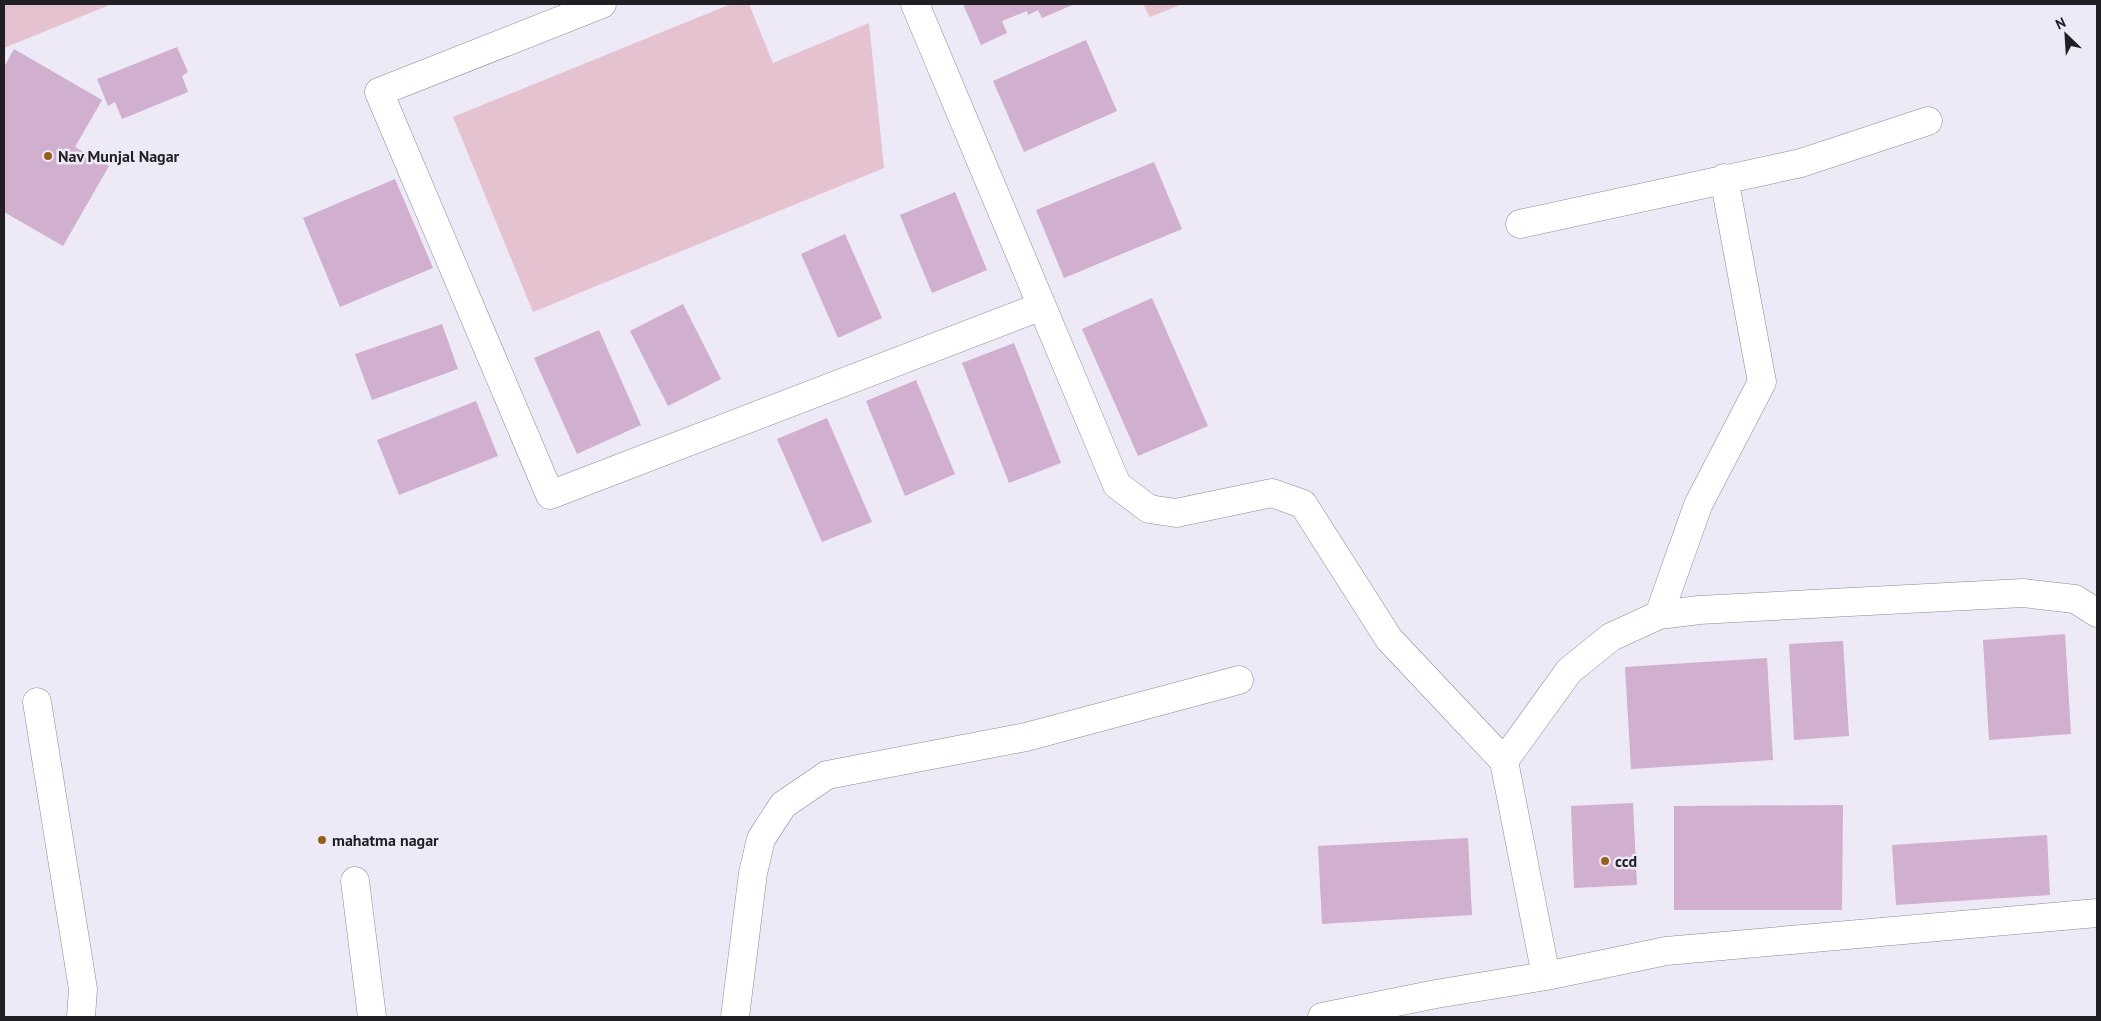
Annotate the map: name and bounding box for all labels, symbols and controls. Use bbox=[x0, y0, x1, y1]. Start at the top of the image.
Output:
north arrow bbox=[2041, 10, 2091, 60]
text: N bbox=[2053, 13, 2068, 33]
place label: Nav Munjal Nagar bbox=[58, 146, 180, 166]
marker: Nav Munjal Nagar bbox=[42, 150, 54, 162]
place label: mahatma nagar bbox=[332, 830, 439, 850]
marker: mahatma nagar bbox=[316, 834, 328, 846]
place label: ccd bbox=[1615, 851, 1637, 871]
marker: ccd bbox=[1599, 855, 1611, 867]

